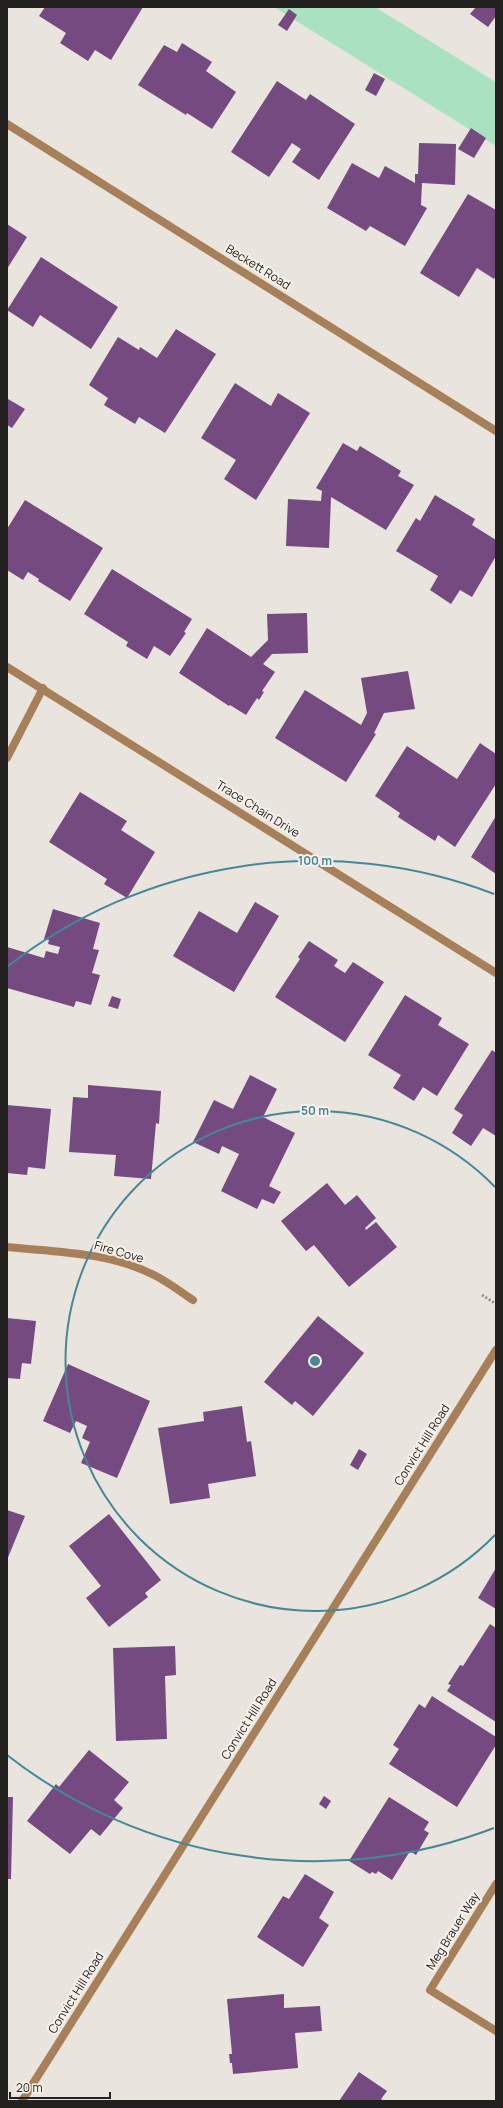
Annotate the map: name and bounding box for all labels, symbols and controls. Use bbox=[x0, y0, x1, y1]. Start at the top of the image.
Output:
street label: Beckett Road bbox=[223, 240, 294, 293]
street label: Trace Chain Drive bbox=[213, 776, 303, 841]
text: 100 m bbox=[298, 852, 332, 869]
text: 50 m bbox=[301, 1102, 329, 1119]
street label: Fire Cove bbox=[92, 1236, 146, 1267]
centre of rings bbox=[308, 1354, 322, 1368]
street label: Convict Hill Road bbox=[390, 1401, 453, 1489]
street label: Convict Hill Road bbox=[217, 1675, 280, 1763]
street label: Meg Brauer Way bbox=[422, 1888, 484, 1973]
street label: Convict Hill Road bbox=[44, 1949, 107, 2037]
scale bar bbox=[10, 2074, 110, 2100]
text: 20 m bbox=[16, 2079, 43, 2096]

